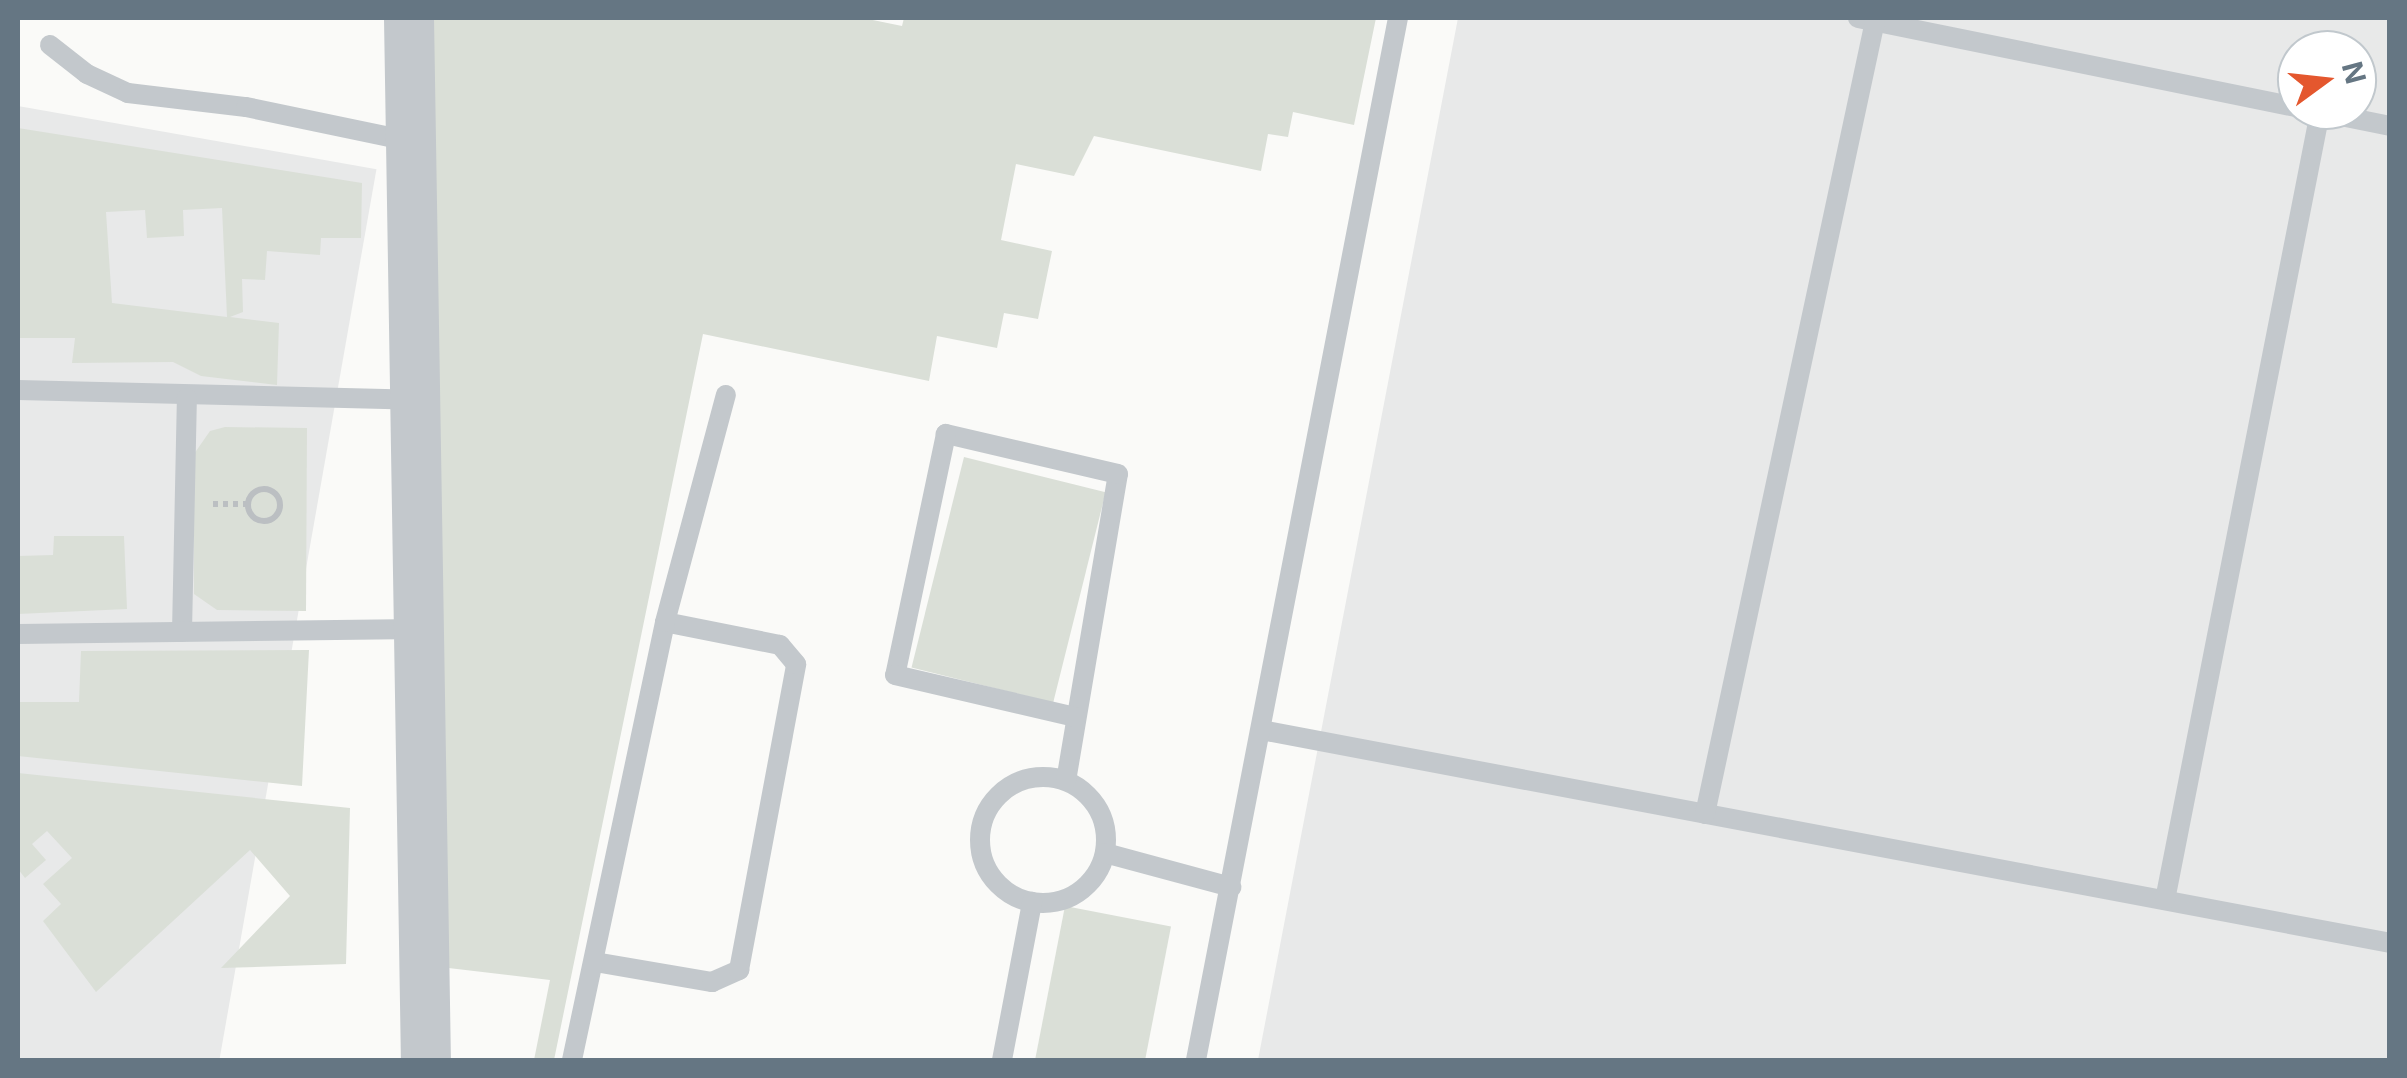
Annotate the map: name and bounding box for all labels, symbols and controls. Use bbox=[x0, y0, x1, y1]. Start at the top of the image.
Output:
north arrow bbox=[2277, 30, 2377, 130]
text: N bbox=[2335, 58, 2373, 87]

